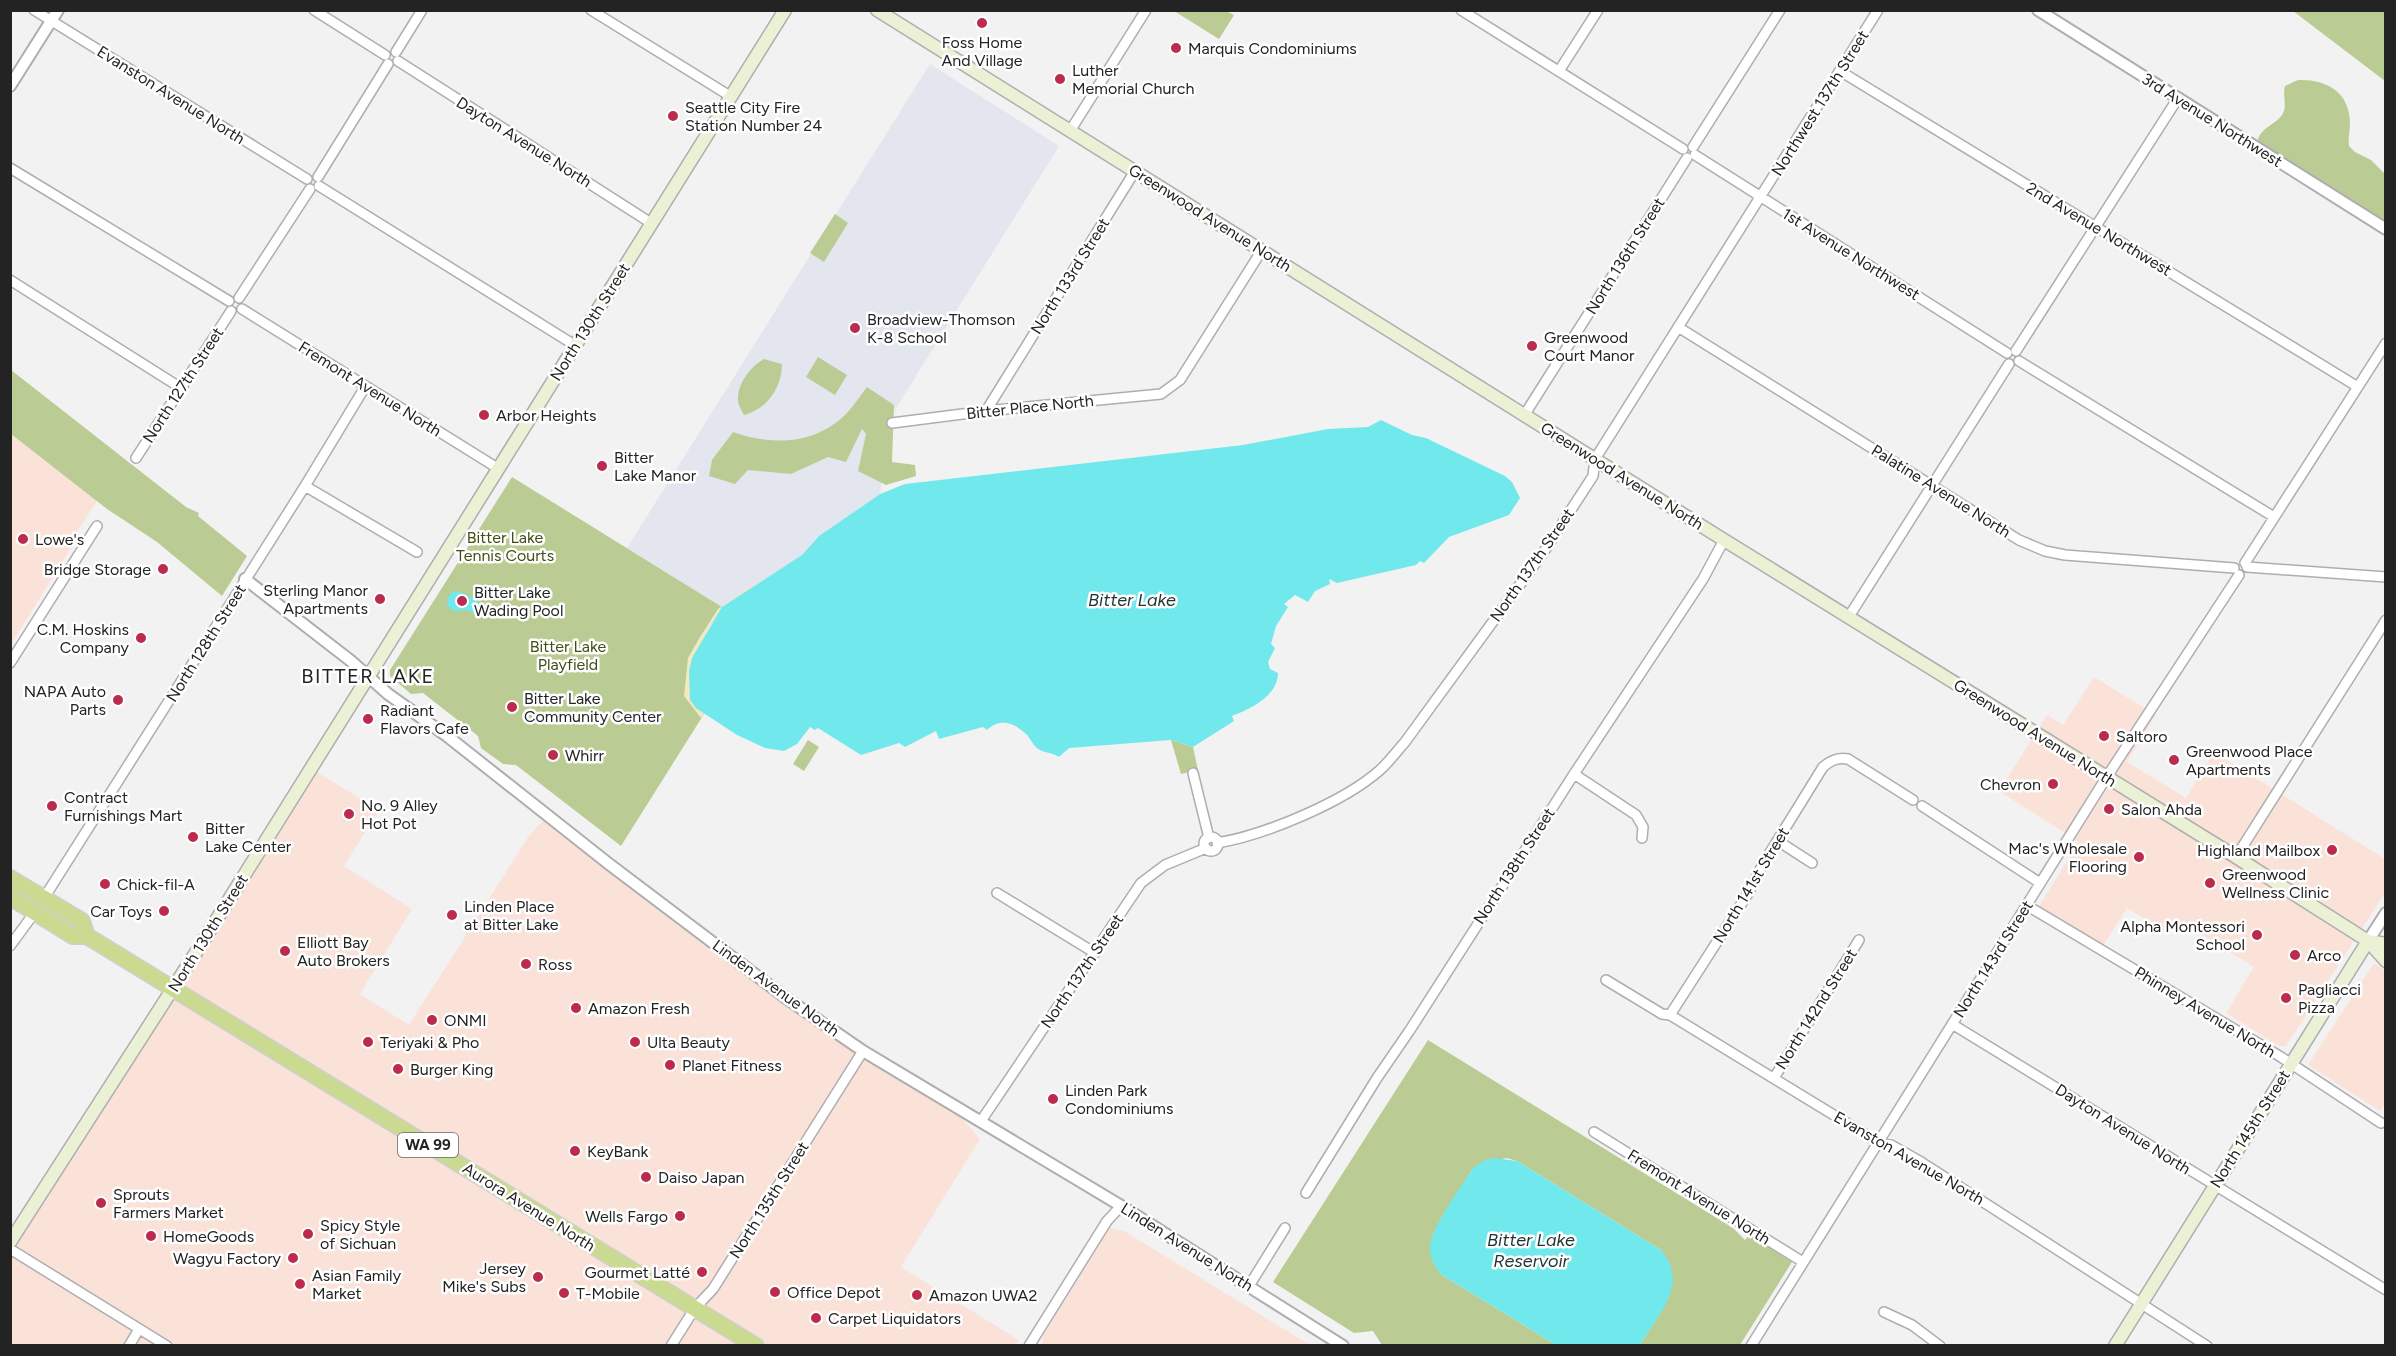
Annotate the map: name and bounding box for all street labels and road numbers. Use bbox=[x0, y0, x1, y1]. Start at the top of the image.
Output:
street label: Northwest 137th Street bbox=[1767, 27, 1873, 179]
street label: Evanston Avenue North bbox=[94, 42, 248, 148]
street label: 3rd Avenue Northwest bbox=[2138, 69, 2286, 171]
street label: Dayton Avenue North bbox=[453, 93, 595, 191]
street label: Greenwood Avenue North bbox=[1125, 160, 1295, 276]
street label: 2nd Avenue Northwest bbox=[2023, 178, 2175, 280]
street label: North 136th Street bbox=[1581, 194, 1669, 318]
street label: 1st Avenue Northwest bbox=[1779, 204, 1923, 304]
street label: North 133rd Street bbox=[1027, 214, 1113, 338]
street label: North 130th Street bbox=[546, 260, 634, 384]
street label: North 127th Street bbox=[139, 324, 227, 446]
street label: Fremont Avenue North bbox=[295, 337, 445, 441]
street label: Bitter Place North bbox=[965, 391, 1095, 423]
street label: Greenwood Avenue North bbox=[1537, 418, 1707, 534]
street label: Palatine Avenue North bbox=[1868, 440, 2014, 542]
street label: North 137th Street bbox=[1486, 505, 1578, 625]
street label: North 128th Street bbox=[162, 581, 250, 705]
street label: Greenwood Avenue North bbox=[1950, 675, 2120, 791]
street label: North 138th Street bbox=[1469, 804, 1559, 928]
street label: North 141st Street bbox=[1709, 824, 1793, 946]
street label: North 130th Street bbox=[164, 871, 252, 995]
street label: North 143rd Street bbox=[1949, 897, 2037, 1021]
street label: North 137th Street bbox=[1037, 910, 1127, 1032]
street label: Linden Avenue North bbox=[709, 936, 843, 1040]
street label: North 142nd Street bbox=[1771, 945, 1861, 1073]
street label: Phinney Avenue North bbox=[2131, 962, 2279, 1062]
street label: North 145th Street bbox=[2206, 1067, 2294, 1191]
street label: Dayton Avenue North bbox=[2052, 1080, 2194, 1178]
street label: Evanston Avenue North bbox=[1830, 1107, 1988, 1209]
road number: WA 99 bbox=[398, 1133, 458, 1157]
street label: North 135th Street bbox=[725, 1138, 813, 1262]
street label: Fremont Avenue North bbox=[1624, 1145, 1774, 1249]
street label: Aurora Avenue North bbox=[459, 1159, 599, 1255]
street label: Linden Avenue North bbox=[1117, 1199, 1257, 1295]

